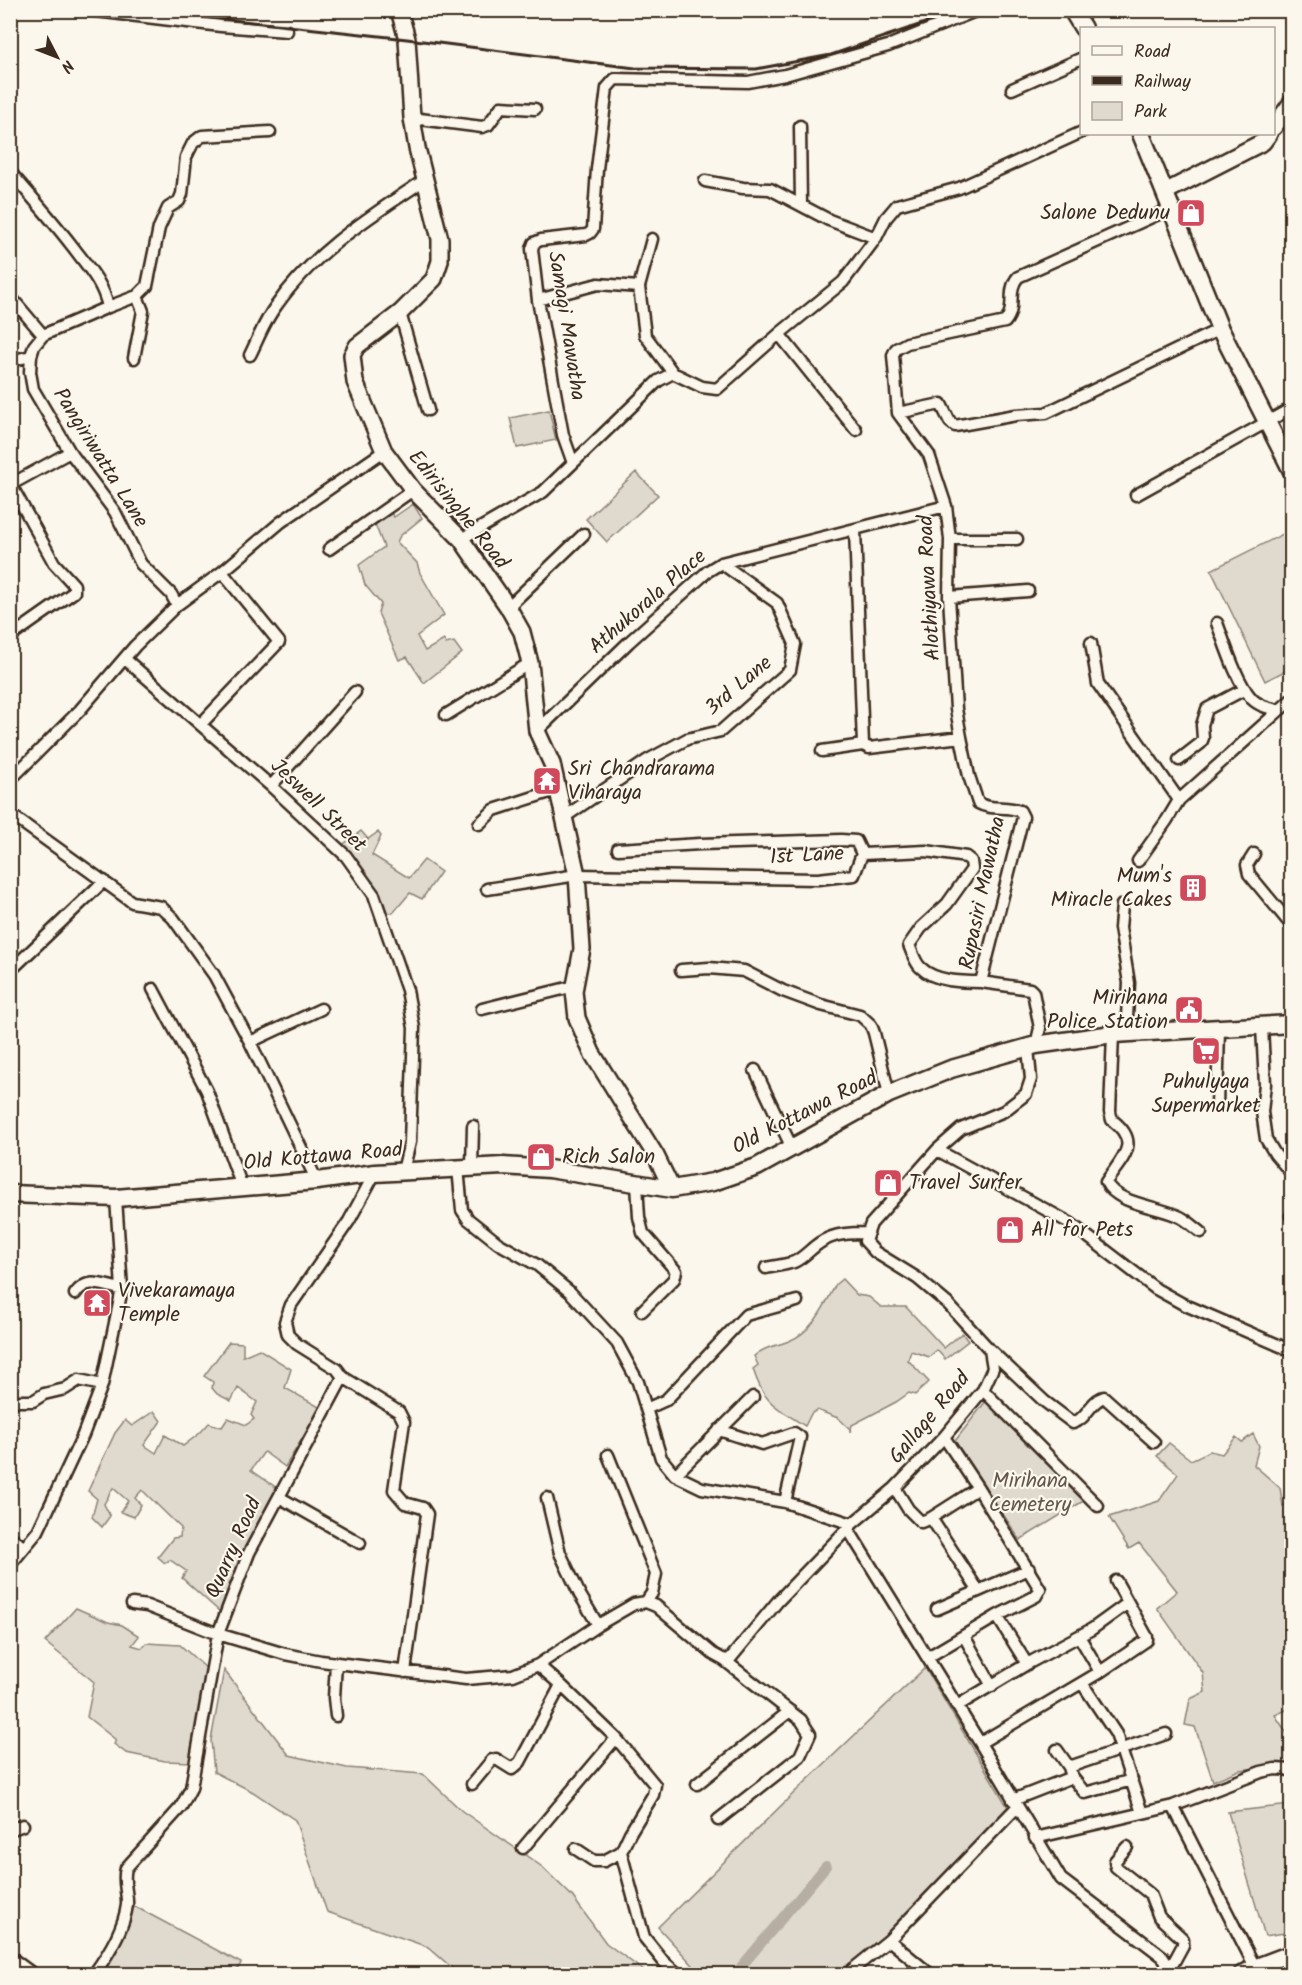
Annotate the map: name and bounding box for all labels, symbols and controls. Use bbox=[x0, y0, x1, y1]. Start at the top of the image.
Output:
north arrow bbox=[27, 27, 87, 87]
legend bbox=[1080, 27, 1275, 135]
text: Road bbox=[1134, 38, 1171, 67]
text: N bbox=[54, 54, 80, 78]
text: Railway bbox=[1134, 68, 1191, 97]
text: Park bbox=[1134, 98, 1167, 127]
place label: Salone Dedunu bbox=[1040, 197, 1170, 230]
shop icon: Salone Dedunu bbox=[1175, 197, 1207, 229]
street label: Samagi Mawatha bbox=[538, 249, 594, 403]
street label: Pangiriwatta Lane bbox=[44, 381, 157, 535]
street label: Edirisinghe Road bbox=[399, 443, 517, 578]
street label: Alothiyawa Road bbox=[910, 514, 950, 662]
street label: Athukorala Place bbox=[582, 541, 715, 663]
street label: 3rd Lane bbox=[698, 647, 781, 724]
street label: Jeswell Street bbox=[262, 751, 375, 861]
place label: Sri Chandrarama Viharaya bbox=[568, 753, 715, 810]
temple icon: Sri Chandrarama Viharaya bbox=[531, 765, 563, 797]
street label: Rupasiri Mawatha bbox=[951, 813, 1015, 973]
street label: 1st Lane bbox=[769, 838, 845, 874]
place label: Mum's Miracle Cakes bbox=[1051, 860, 1172, 917]
building icon: Mum's Miracle Cakes bbox=[1177, 872, 1209, 904]
place label: Mirihana Police Station bbox=[1047, 982, 1168, 1039]
public building icon: Mirihana Police Station bbox=[1173, 994, 1205, 1026]
supermarket icon: Puhulyaya Supermarket bbox=[1190, 1035, 1222, 1067]
street label: Old Kottawa Road bbox=[726, 1062, 884, 1164]
place label: Puhulyaya Supermarket bbox=[1152, 1066, 1261, 1123]
street label: Old Kottawa Road bbox=[242, 1134, 404, 1180]
shop icon: Rich Salon bbox=[525, 1141, 557, 1173]
place label: Rich Salon bbox=[562, 1141, 655, 1174]
shop icon: Travel Surfer bbox=[872, 1167, 904, 1199]
place label: Travel Surfer bbox=[909, 1167, 1022, 1200]
shop icon: All for Pets bbox=[994, 1214, 1026, 1246]
place label: All for Pets bbox=[1031, 1214, 1133, 1247]
place label: Vivekaramaya Temple bbox=[118, 1275, 235, 1332]
temple icon: Vivekaramaya Temple bbox=[81, 1287, 113, 1319]
street label: Gallage Road bbox=[881, 1364, 979, 1472]
park label: Mirihana Cemetery bbox=[989, 1465, 1071, 1522]
street label: Quarry Road bbox=[197, 1492, 271, 1604]

